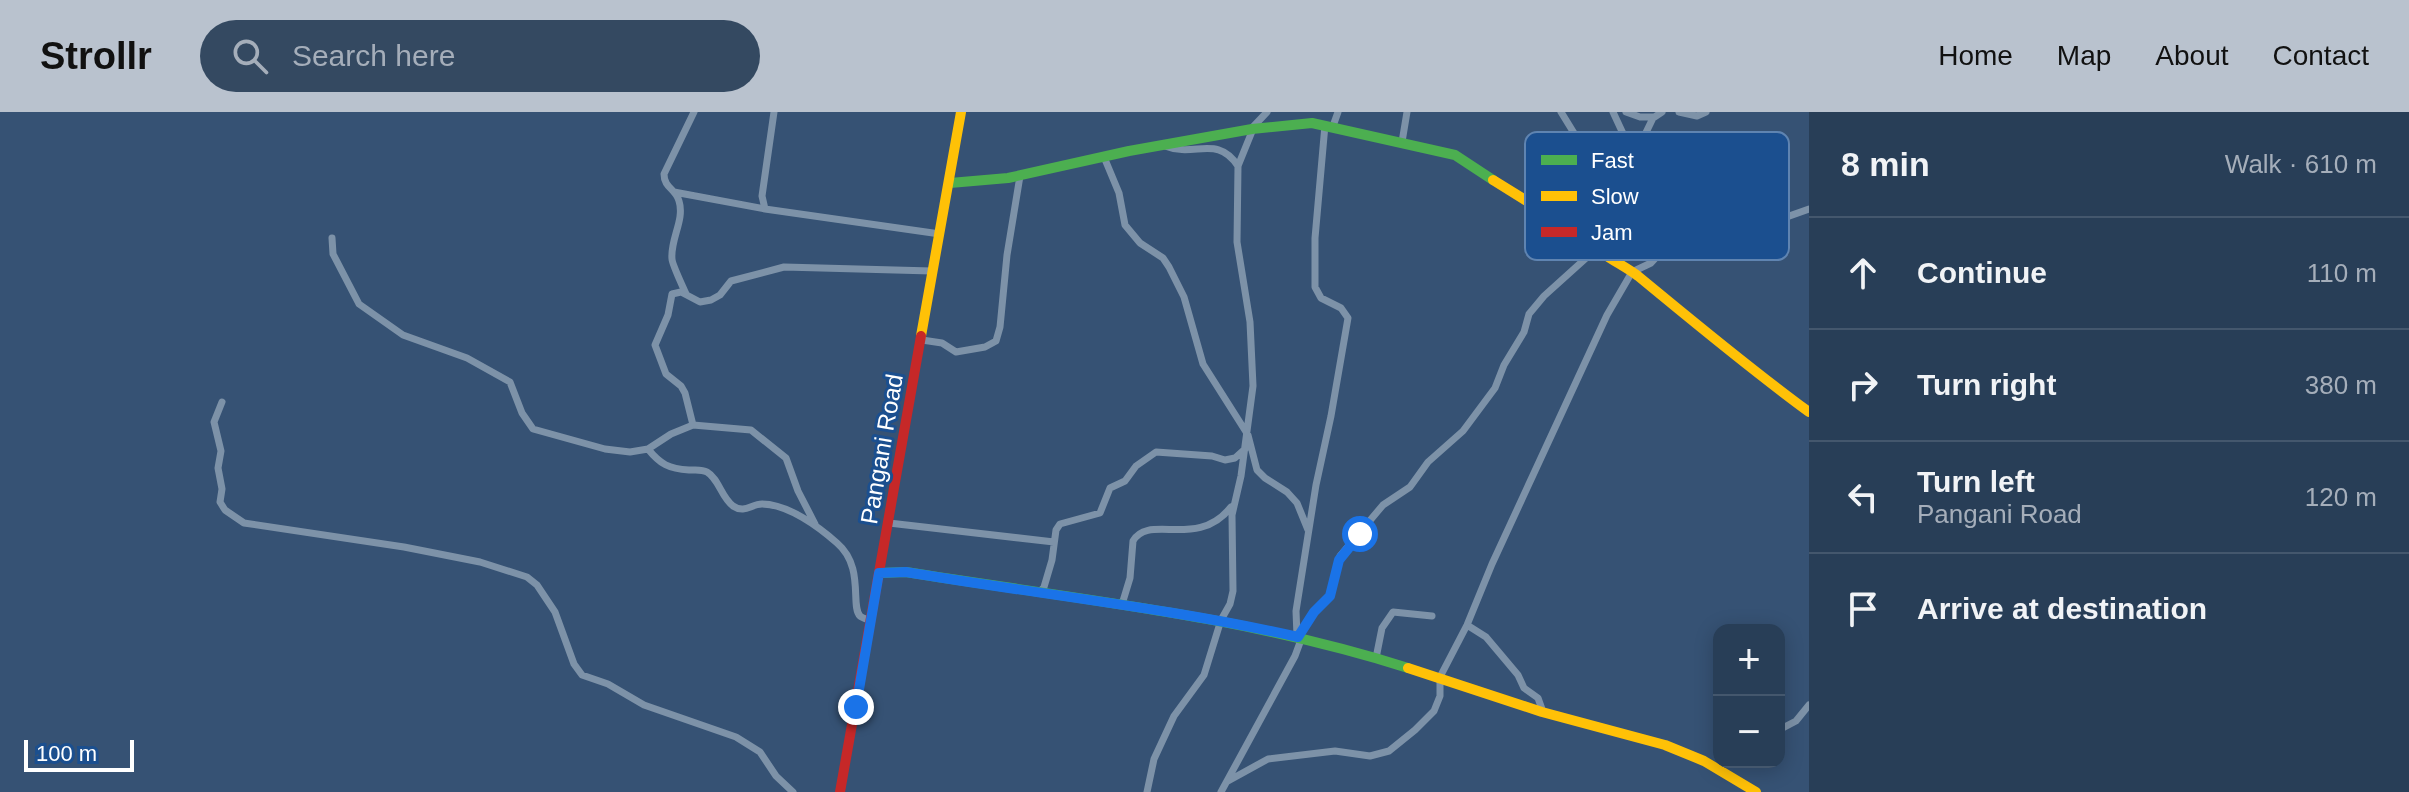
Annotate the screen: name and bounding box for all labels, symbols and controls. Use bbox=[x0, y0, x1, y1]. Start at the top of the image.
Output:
search box bbox=[200, 20, 760, 92]
icon: search bbox=[228, 34, 272, 78]
text: Strollr bbox=[40, 35, 152, 77]
text: Search here bbox=[292, 39, 455, 72]
text: Home bbox=[1938, 40, 2013, 71]
text: Map bbox=[2057, 40, 2111, 71]
text: About bbox=[2155, 40, 2229, 71]
text: Contact bbox=[2273, 40, 2369, 71]
legend bbox=[1525, 132, 1789, 260]
text: 8 min bbox=[1841, 145, 1930, 183]
text: Fast bbox=[1591, 148, 1634, 173]
text: Walk · 610 m bbox=[2225, 149, 2377, 179]
text: Slow bbox=[1591, 184, 1639, 209]
text: Jam bbox=[1591, 220, 1633, 245]
icon: ahead bbox=[1841, 251, 1885, 295]
text: Continue bbox=[1917, 256, 2047, 289]
text: 110 m bbox=[2307, 258, 2377, 288]
icon: right bbox=[1841, 363, 1885, 407]
text: Turn right bbox=[1917, 368, 2056, 401]
text: 380 m bbox=[2305, 370, 2377, 400]
street label: Pangani Road bbox=[855, 372, 908, 526]
text: Turn left bbox=[1917, 465, 2035, 498]
icon: left bbox=[1841, 475, 1885, 519]
text: 120 m bbox=[2305, 482, 2377, 512]
text: Pangani Road bbox=[1917, 499, 2082, 529]
route start bbox=[1342, 516, 1378, 552]
icon: arrive bbox=[1841, 587, 1885, 631]
text: Arrive at destination bbox=[1917, 592, 2207, 625]
map controls bbox=[1713, 624, 1785, 768]
button: + bbox=[1713, 624, 1785, 696]
route end bbox=[838, 689, 874, 725]
button: − bbox=[1713, 696, 1785, 768]
scale bar bbox=[24, 736, 134, 772]
text: 100 m bbox=[36, 741, 97, 766]

